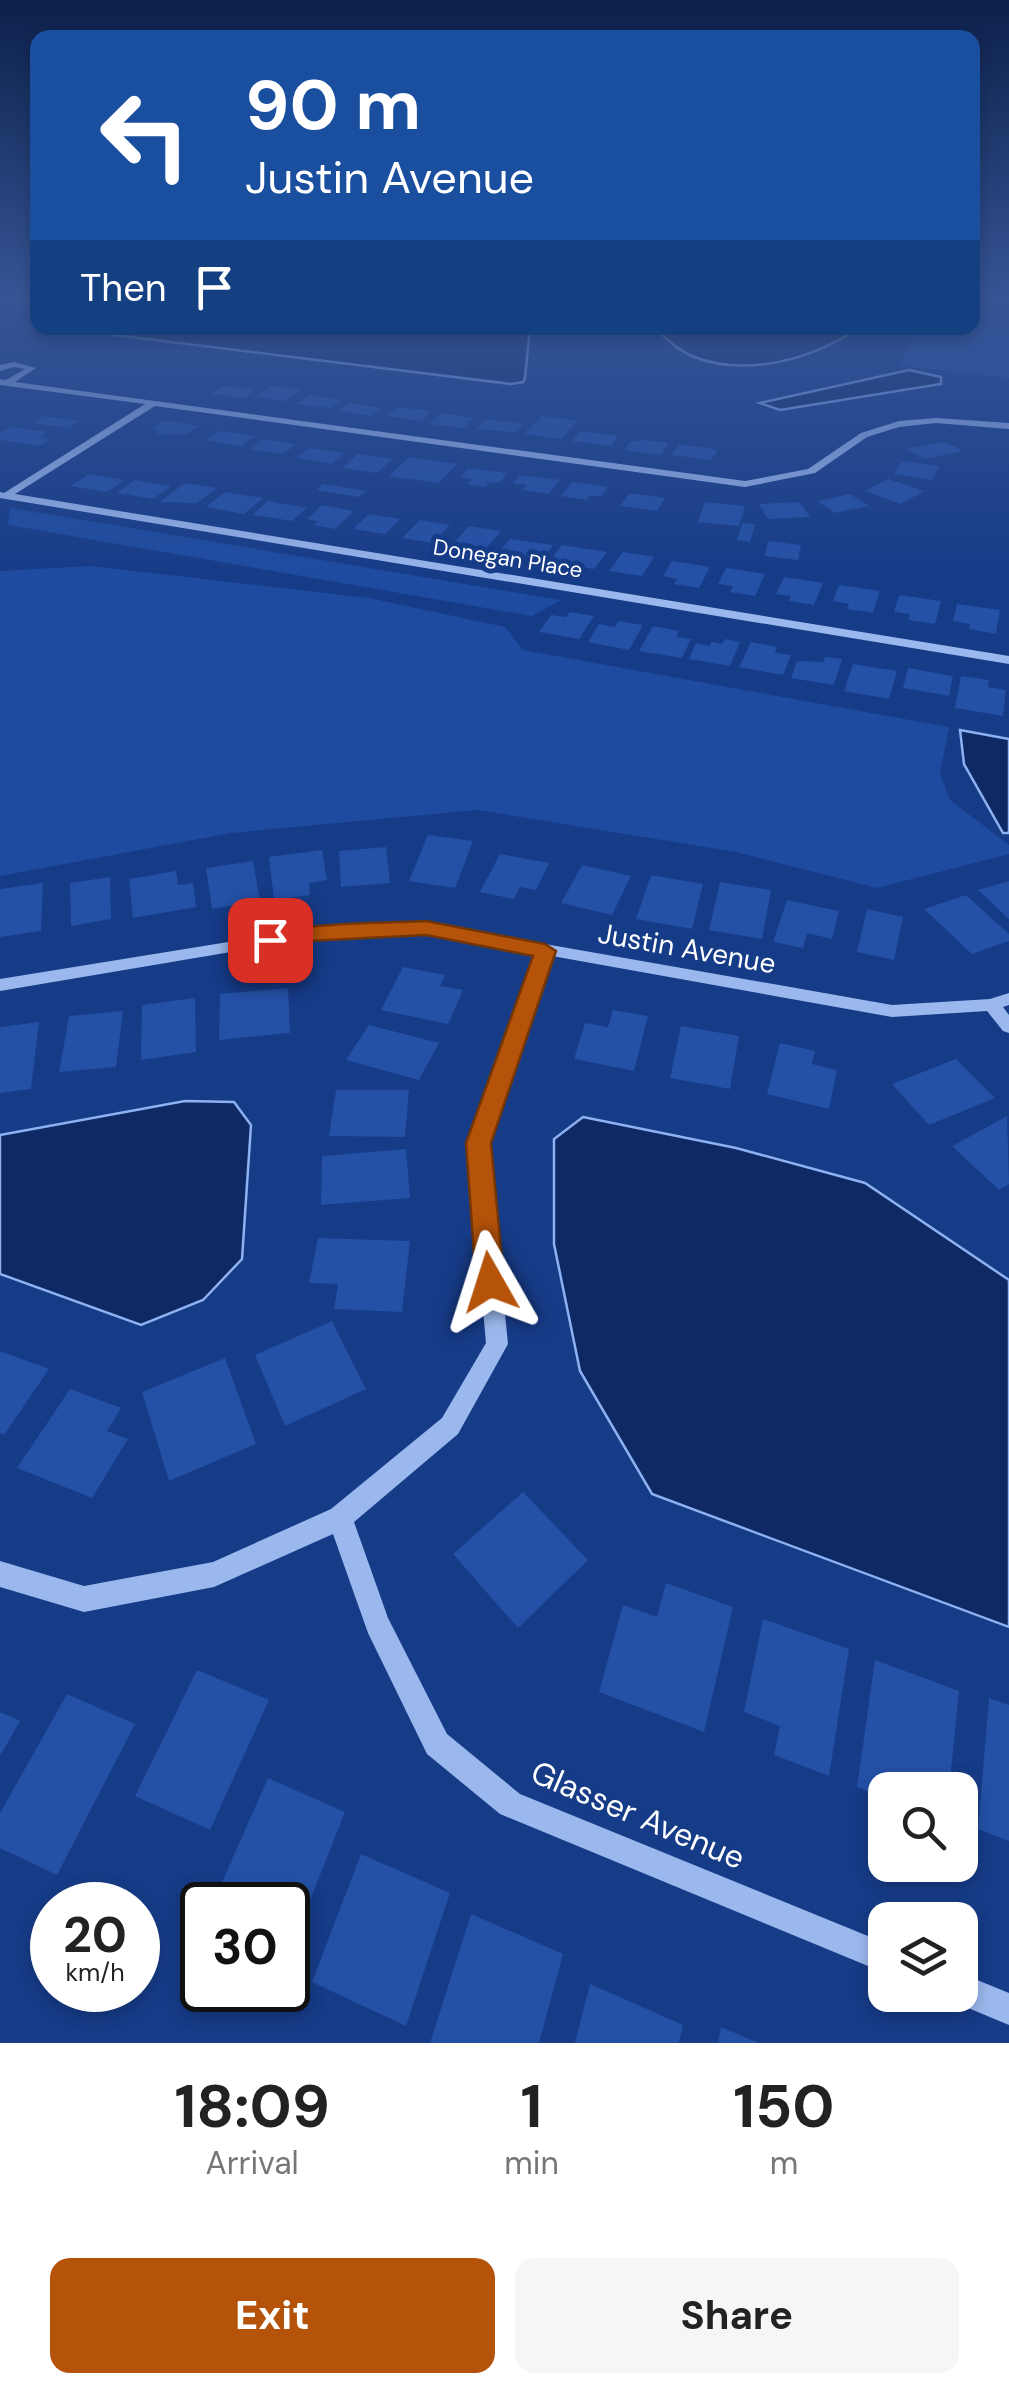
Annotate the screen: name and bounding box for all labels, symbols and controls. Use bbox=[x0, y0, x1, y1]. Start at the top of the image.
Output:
text: 90 m bbox=[245, 60, 421, 151]
icon: left bbox=[80, 70, 210, 200]
text: Justin Avenue bbox=[245, 148, 534, 207]
icon: arrive bbox=[187, 260, 242, 315]
text: Then bbox=[80, 263, 167, 313]
street label: Donegan Place bbox=[431, 532, 585, 585]
pin bbox=[228, 898, 313, 983]
icon: arrive bbox=[243, 913, 298, 968]
street label: Justin Avenue bbox=[595, 915, 779, 982]
position arrow bbox=[438, 1230, 542, 1334]
street label: Glasser Avenue bbox=[525, 1751, 751, 1879]
map controls bbox=[868, 1772, 978, 2012]
button: search bbox=[868, 1772, 978, 1882]
speed limit sign: 30 bbox=[180, 1882, 310, 2012]
text: 20 bbox=[63, 1902, 127, 1968]
button: layers bbox=[868, 1902, 978, 2012]
text: km/h bbox=[65, 1956, 125, 1989]
text: 18:09 bbox=[174, 2067, 330, 2146]
text: 1 bbox=[521, 2067, 542, 2146]
text: 150 bbox=[733, 2067, 835, 2146]
text: Arrival bbox=[206, 2142, 299, 2184]
text: min bbox=[504, 2142, 559, 2184]
text: m bbox=[770, 2142, 798, 2184]
button: Exit bbox=[50, 2258, 495, 2373]
button: Share bbox=[515, 2258, 959, 2373]

